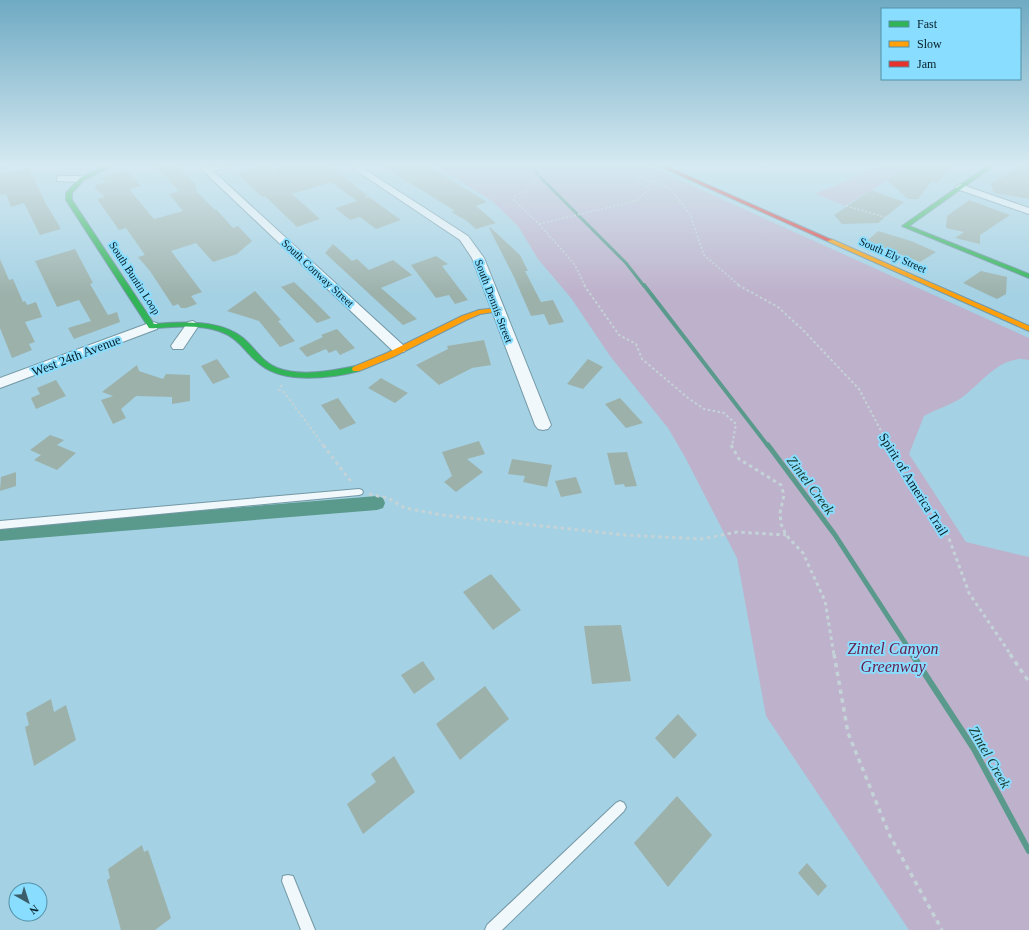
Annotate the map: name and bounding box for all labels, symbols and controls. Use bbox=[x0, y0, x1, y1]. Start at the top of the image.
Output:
legend bbox=[881, 8, 1021, 80]
text: Fast bbox=[917, 17, 938, 31]
text: Slow bbox=[917, 37, 942, 51]
text: Jam bbox=[917, 57, 937, 71]
street label: South Ely Street bbox=[858, 235, 928, 275]
street label: South Conway Street bbox=[280, 237, 356, 309]
street label: South Buntin Loop bbox=[107, 239, 163, 317]
street label: South Dennis Street bbox=[473, 258, 515, 344]
street label: West 24th Avenue bbox=[30, 332, 123, 379]
street label: Spirit of America Trail bbox=[876, 430, 951, 539]
water label: Zintel Creek bbox=[784, 453, 838, 518]
park label: Zintel Canyon Greenway bbox=[847, 640, 939, 676]
water label: Zintel Creek bbox=[966, 724, 1014, 792]
north arrow bbox=[8, 882, 48, 922]
text: N bbox=[27, 903, 41, 917]

